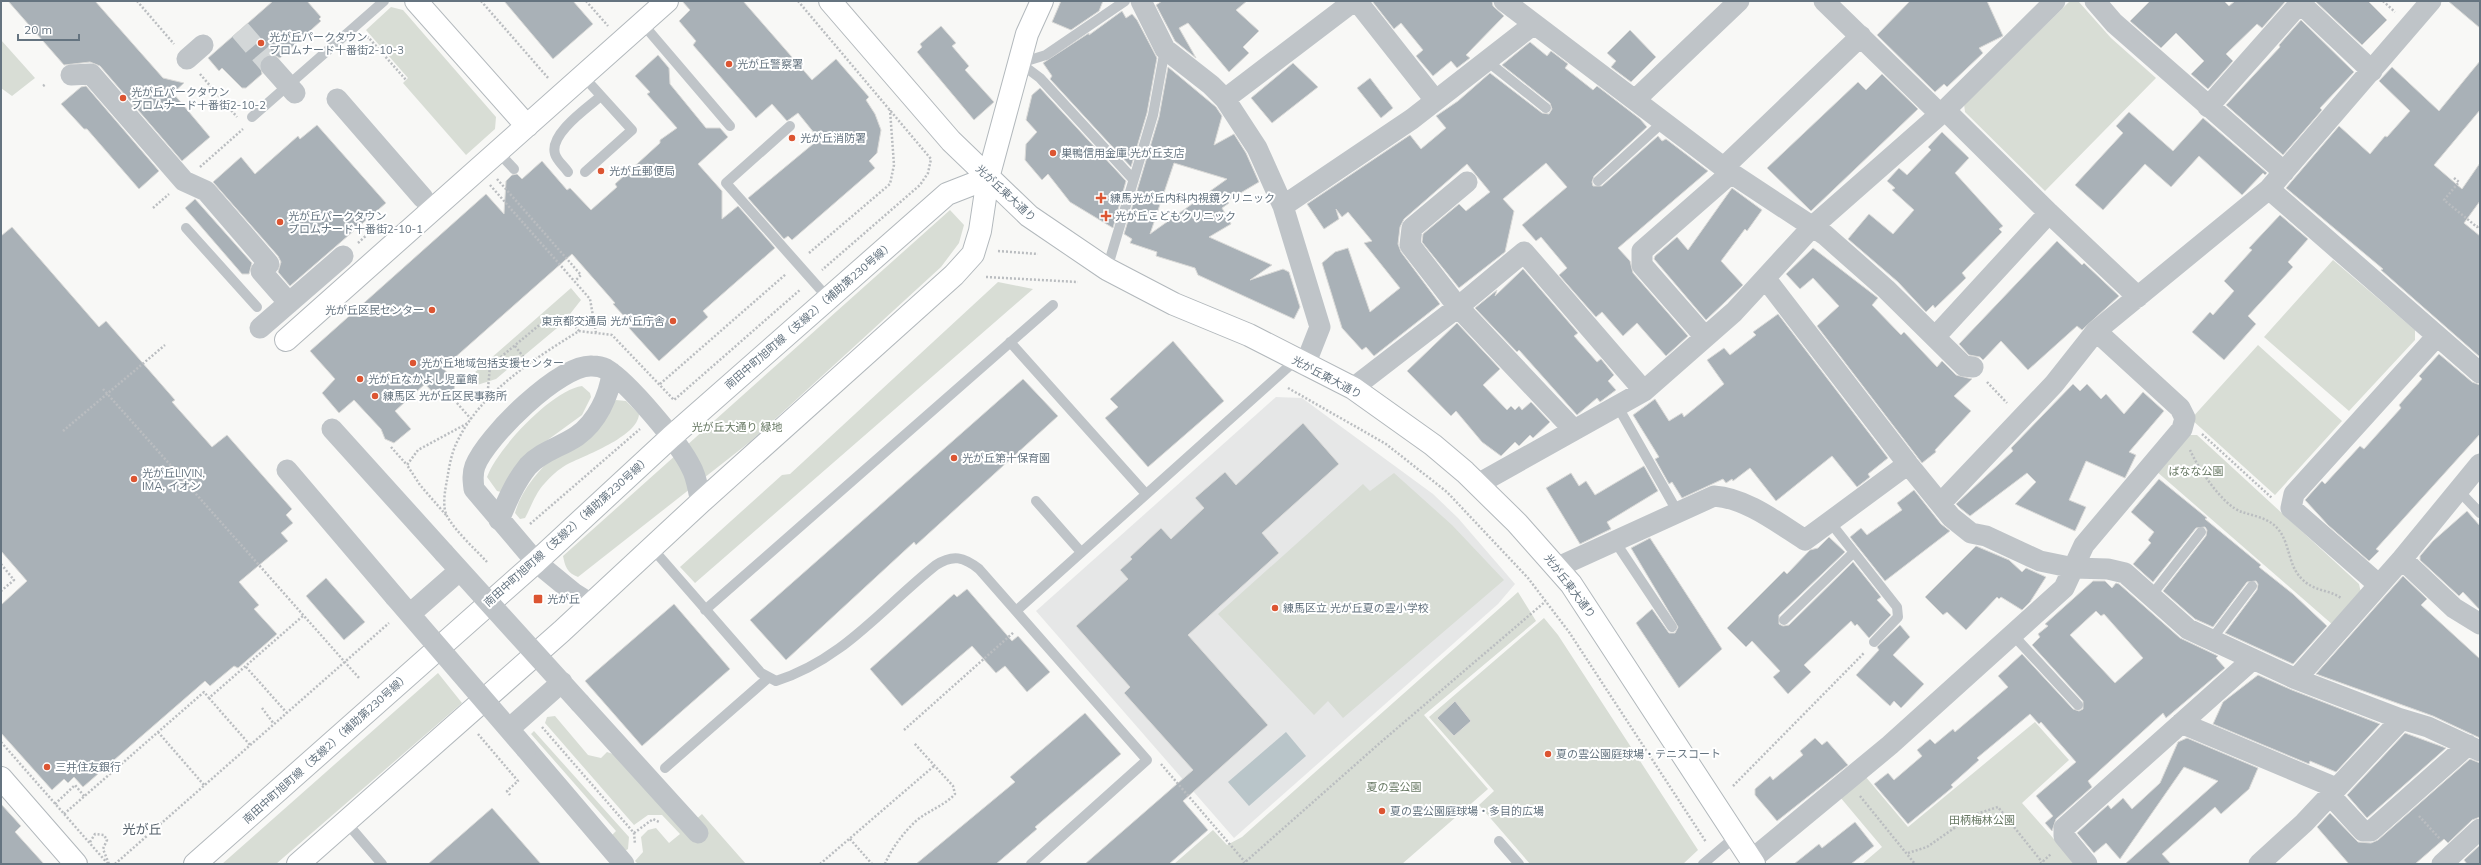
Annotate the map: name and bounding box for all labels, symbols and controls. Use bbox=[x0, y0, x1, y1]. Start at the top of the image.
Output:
scale bar bbox=[18, 16, 79, 42]
text: 20 m bbox=[24, 22, 52, 37]
place label: 光が丘パークタウン プロムナード十番街2-10-3 bbox=[269, 30, 404, 57]
marker: 光が丘パークタウン プロムナード十番街2-10-3 bbox=[256, 38, 266, 48]
place label: 光が丘警察署 bbox=[737, 57, 803, 71]
marker: 光が丘警察署 bbox=[724, 59, 734, 69]
place label: 光が丘パークタウン プロムナード十番街2-10-2 bbox=[131, 85, 266, 112]
marker: 光が丘パークタウン プロムナード十番街2-10-2 bbox=[118, 93, 128, 103]
place label: 光が丘消防署 bbox=[800, 131, 866, 145]
marker: 光が丘消防署 bbox=[787, 133, 797, 143]
place label: 巣鴨信用金庫 光が丘支店 bbox=[1061, 146, 1185, 160]
marker: 巣鴨信用金庫 光が丘支店 bbox=[1048, 148, 1058, 158]
street label: 光が丘東大通り bbox=[973, 162, 1039, 224]
place label: 光が丘郵便局 bbox=[609, 164, 675, 178]
marker: 光が丘郵便局 bbox=[596, 166, 606, 176]
place label: 練馬光が丘内科内視鏡クリニック bbox=[1110, 191, 1275, 205]
marker: 練馬光が丘内科内視鏡クリニック bbox=[1095, 192, 1107, 204]
place label: 光が丘パークタウン プロムナード十番街2-10-1 bbox=[288, 209, 423, 236]
place label: 光が丘こどもクリニック bbox=[1115, 209, 1236, 223]
marker: 光が丘こどもクリニック bbox=[1100, 210, 1112, 222]
marker: 光が丘パークタウン プロムナード十番街2-10-1 bbox=[275, 217, 285, 227]
street label: 南田中町旭町線（支線2）（補助第230号線） bbox=[722, 238, 896, 392]
place label: 光が丘区民センター bbox=[325, 303, 424, 317]
marker: 光が丘区民センター bbox=[427, 305, 437, 315]
place label: 東京都交通局 光が丘庁舎 bbox=[541, 314, 665, 328]
marker: 東京都交通局 光が丘庁舎 bbox=[668, 316, 678, 326]
street label: 光が丘東大通り bbox=[1290, 353, 1364, 401]
place label: 光が丘地域包括支援センター bbox=[421, 356, 564, 370]
marker: 光が丘地域包括支援センター bbox=[408, 358, 418, 368]
place label: 光が丘なかよし児童館 bbox=[368, 372, 477, 386]
marker: 光が丘なかよし児童館 bbox=[355, 374, 365, 384]
place label: 練馬区 光が丘区民事務所 bbox=[383, 389, 508, 403]
marker: 練馬区 光が丘区民事務所 bbox=[370, 391, 380, 401]
park label: 光が丘大通り 緑地 bbox=[692, 420, 782, 434]
place label: 光が丘第十保育園 bbox=[962, 451, 1050, 465]
street label: 南田中町旭町線（支線2）（補助第230号線） bbox=[481, 453, 653, 609]
marker: 光が丘第十保育園 bbox=[949, 453, 959, 463]
park label: ばなな公園 bbox=[2169, 464, 2224, 478]
place label: 光が丘LIVIN, IMA, イオン bbox=[142, 466, 205, 493]
marker: 光が丘LIVIN, IMA, イオン bbox=[129, 474, 139, 484]
street label: 光が丘東大通り bbox=[1541, 551, 1599, 621]
place label: 光が丘 bbox=[547, 592, 580, 606]
marker: 光が丘 bbox=[532, 593, 544, 605]
place label: 練馬区立 光が丘夏の雲小学校 bbox=[1283, 601, 1429, 615]
marker: 練馬区立 光が丘夏の雲小学校 bbox=[1270, 603, 1280, 613]
street label: 南田中町旭町線（支線2）（補助第230号線） bbox=[240, 670, 412, 826]
place label: 夏の雲公園庭球場・テニスコート bbox=[1556, 747, 1721, 761]
marker: 夏の雲公園庭球場・テニスコート bbox=[1543, 749, 1553, 759]
place label: 三井住友銀行 bbox=[55, 760, 121, 774]
marker: 三井住友銀行 bbox=[42, 762, 52, 772]
park label: 夏の雲公園 bbox=[1367, 780, 1422, 794]
place label: 夏の雲公園庭球場・多目的広場 bbox=[1390, 804, 1544, 818]
marker: 夏の雲公園庭球場・多目的広場 bbox=[1377, 806, 1387, 816]
park label: 田柄梅林公園 bbox=[1949, 813, 2015, 827]
district label: 光が丘 bbox=[122, 821, 162, 837]

